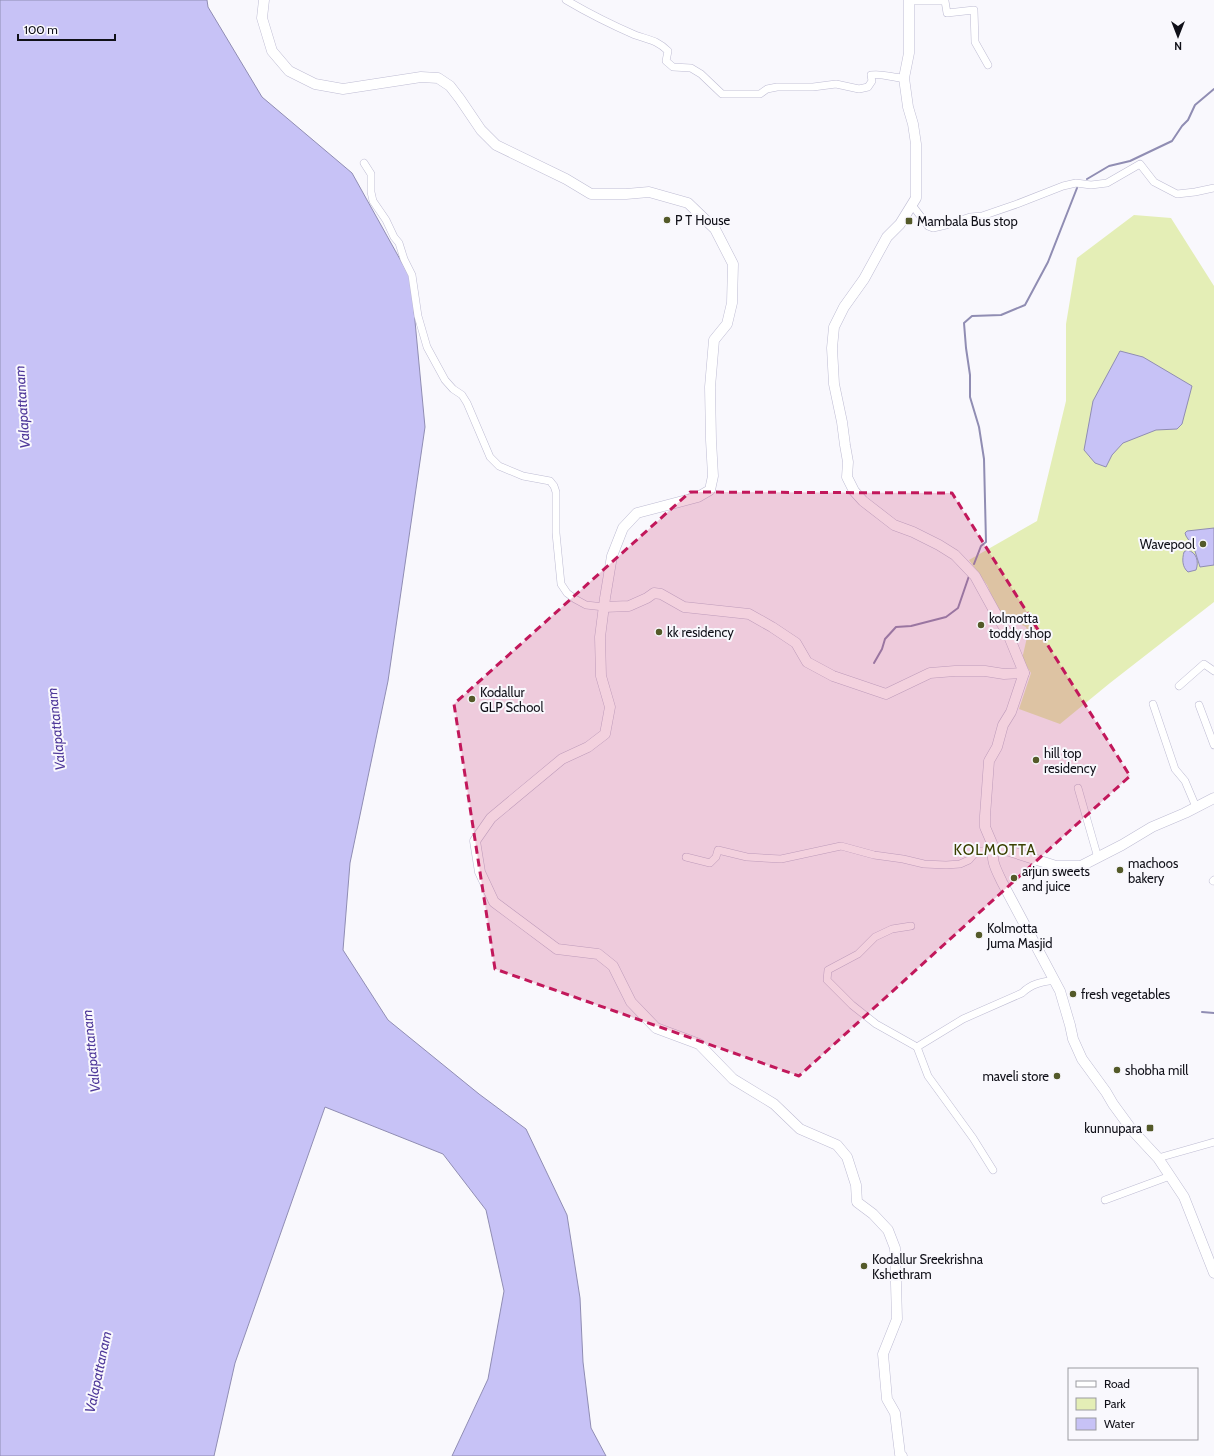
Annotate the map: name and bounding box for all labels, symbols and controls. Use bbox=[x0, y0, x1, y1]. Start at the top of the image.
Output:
scale bar bbox=[18, 16, 115, 42]
north arrow bbox=[1158, 16, 1198, 56]
text: 100 m bbox=[24, 22, 58, 37]
text: N bbox=[1174, 39, 1182, 53]
place label: P T House bbox=[675, 212, 731, 228]
place label: Mambala Bus stop bbox=[917, 213, 1018, 229]
marker: P T House bbox=[662, 215, 672, 225]
marker: Mambala Bus stop bbox=[904, 216, 914, 226]
water label: Valapattanam bbox=[10, 365, 34, 449]
place label: Wavepool bbox=[1140, 536, 1195, 552]
marker: Wavepool bbox=[1198, 539, 1208, 549]
place label: kolmotta toddy shop bbox=[989, 610, 1051, 641]
marker: kolmotta toddy shop bbox=[976, 620, 986, 630]
place label: kk residency bbox=[667, 624, 734, 640]
marker: kk residency bbox=[654, 627, 664, 637]
place label: Kodallur GLP School bbox=[480, 684, 544, 715]
water label: Valapattanam bbox=[43, 687, 69, 771]
marker: Kodallur GLP School bbox=[467, 694, 477, 704]
place label: hill top residency bbox=[1044, 745, 1097, 776]
marker: hill top residency bbox=[1031, 755, 1041, 765]
district label: KOLMOTTA bbox=[954, 841, 1036, 859]
place label: machoos bakery bbox=[1128, 855, 1179, 886]
place label: arjun sweets and juice bbox=[1022, 863, 1091, 895]
marker: machoos bakery bbox=[1115, 865, 1125, 875]
marker: arjun sweets and juice bbox=[1009, 873, 1019, 883]
place label: Kolmotta Juma Masjid bbox=[986, 920, 1052, 952]
marker: Kolmotta Juma Masjid bbox=[974, 930, 984, 940]
place label: fresh vegetables bbox=[1081, 986, 1171, 1002]
marker: fresh vegetables bbox=[1068, 989, 1078, 999]
water label: Valapattanam bbox=[78, 1009, 104, 1093]
place label: shobha mill bbox=[1125, 1062, 1188, 1078]
marker: shobha mill bbox=[1112, 1065, 1122, 1075]
place label: maveli store bbox=[982, 1068, 1049, 1084]
marker: maveli store bbox=[1052, 1071, 1062, 1081]
place label: kunnupara bbox=[1084, 1120, 1143, 1136]
marker: kunnupara bbox=[1145, 1123, 1155, 1133]
place label: Kodallur Sreekrishna Kshethram bbox=[872, 1251, 984, 1282]
marker: Kodallur Sreekrishna Kshethram bbox=[859, 1261, 869, 1271]
water label: Valapattanam bbox=[81, 1330, 115, 1414]
legend bbox=[1068, 1368, 1198, 1440]
text: Road bbox=[1104, 1376, 1130, 1391]
text: Park bbox=[1104, 1396, 1126, 1411]
text: Water bbox=[1104, 1416, 1135, 1431]

